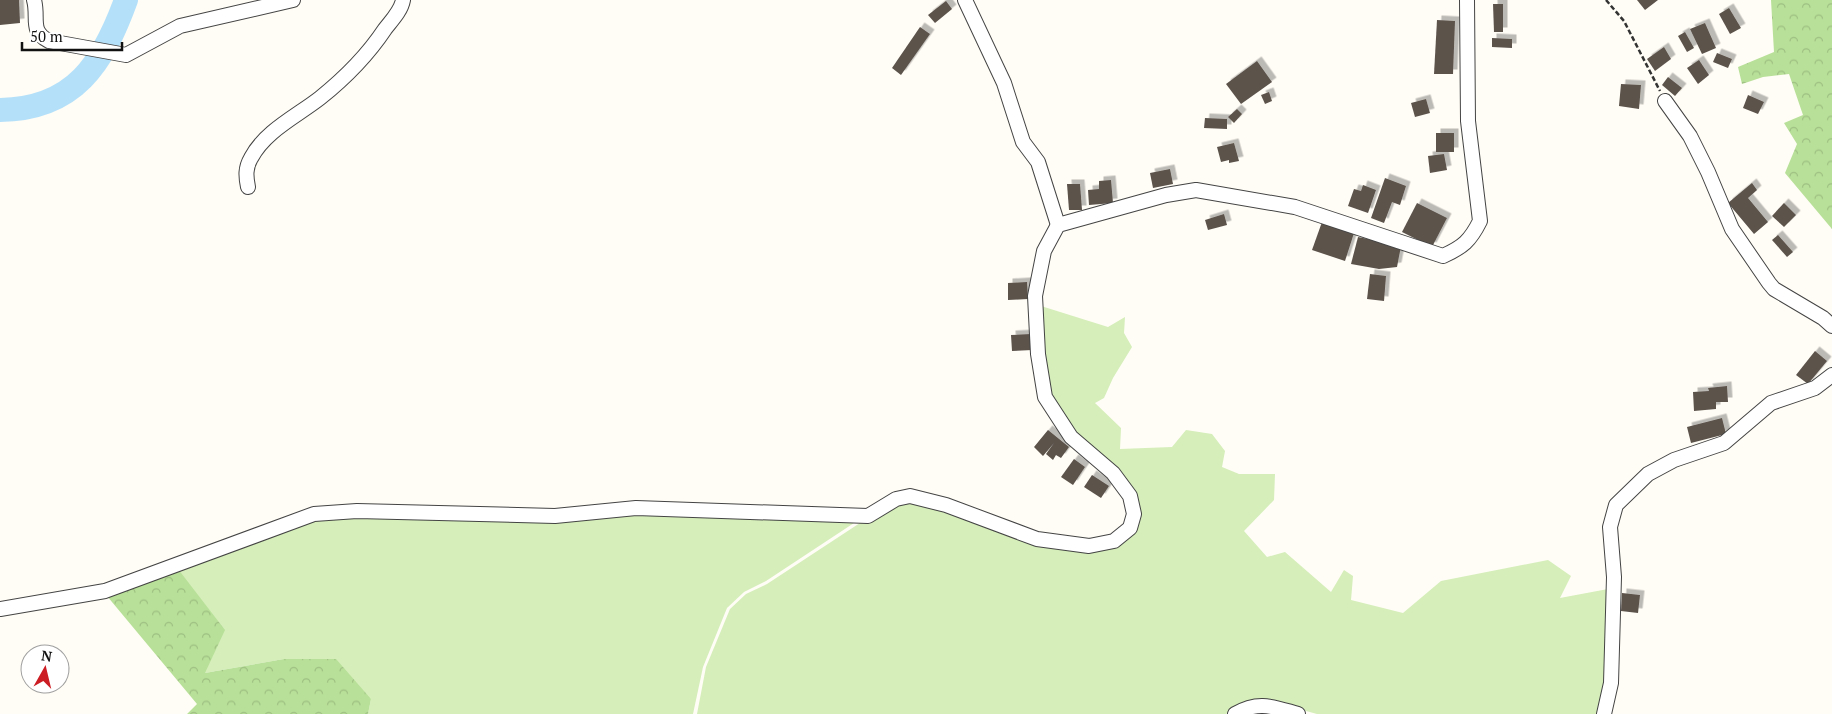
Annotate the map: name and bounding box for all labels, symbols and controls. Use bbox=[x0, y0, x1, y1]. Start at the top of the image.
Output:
scale bar bbox=[22, 20, 122, 52]
text: 50 m bbox=[30, 26, 63, 46]
north arrow bbox=[20, 644, 70, 694]
text: N bbox=[40, 645, 54, 666]

